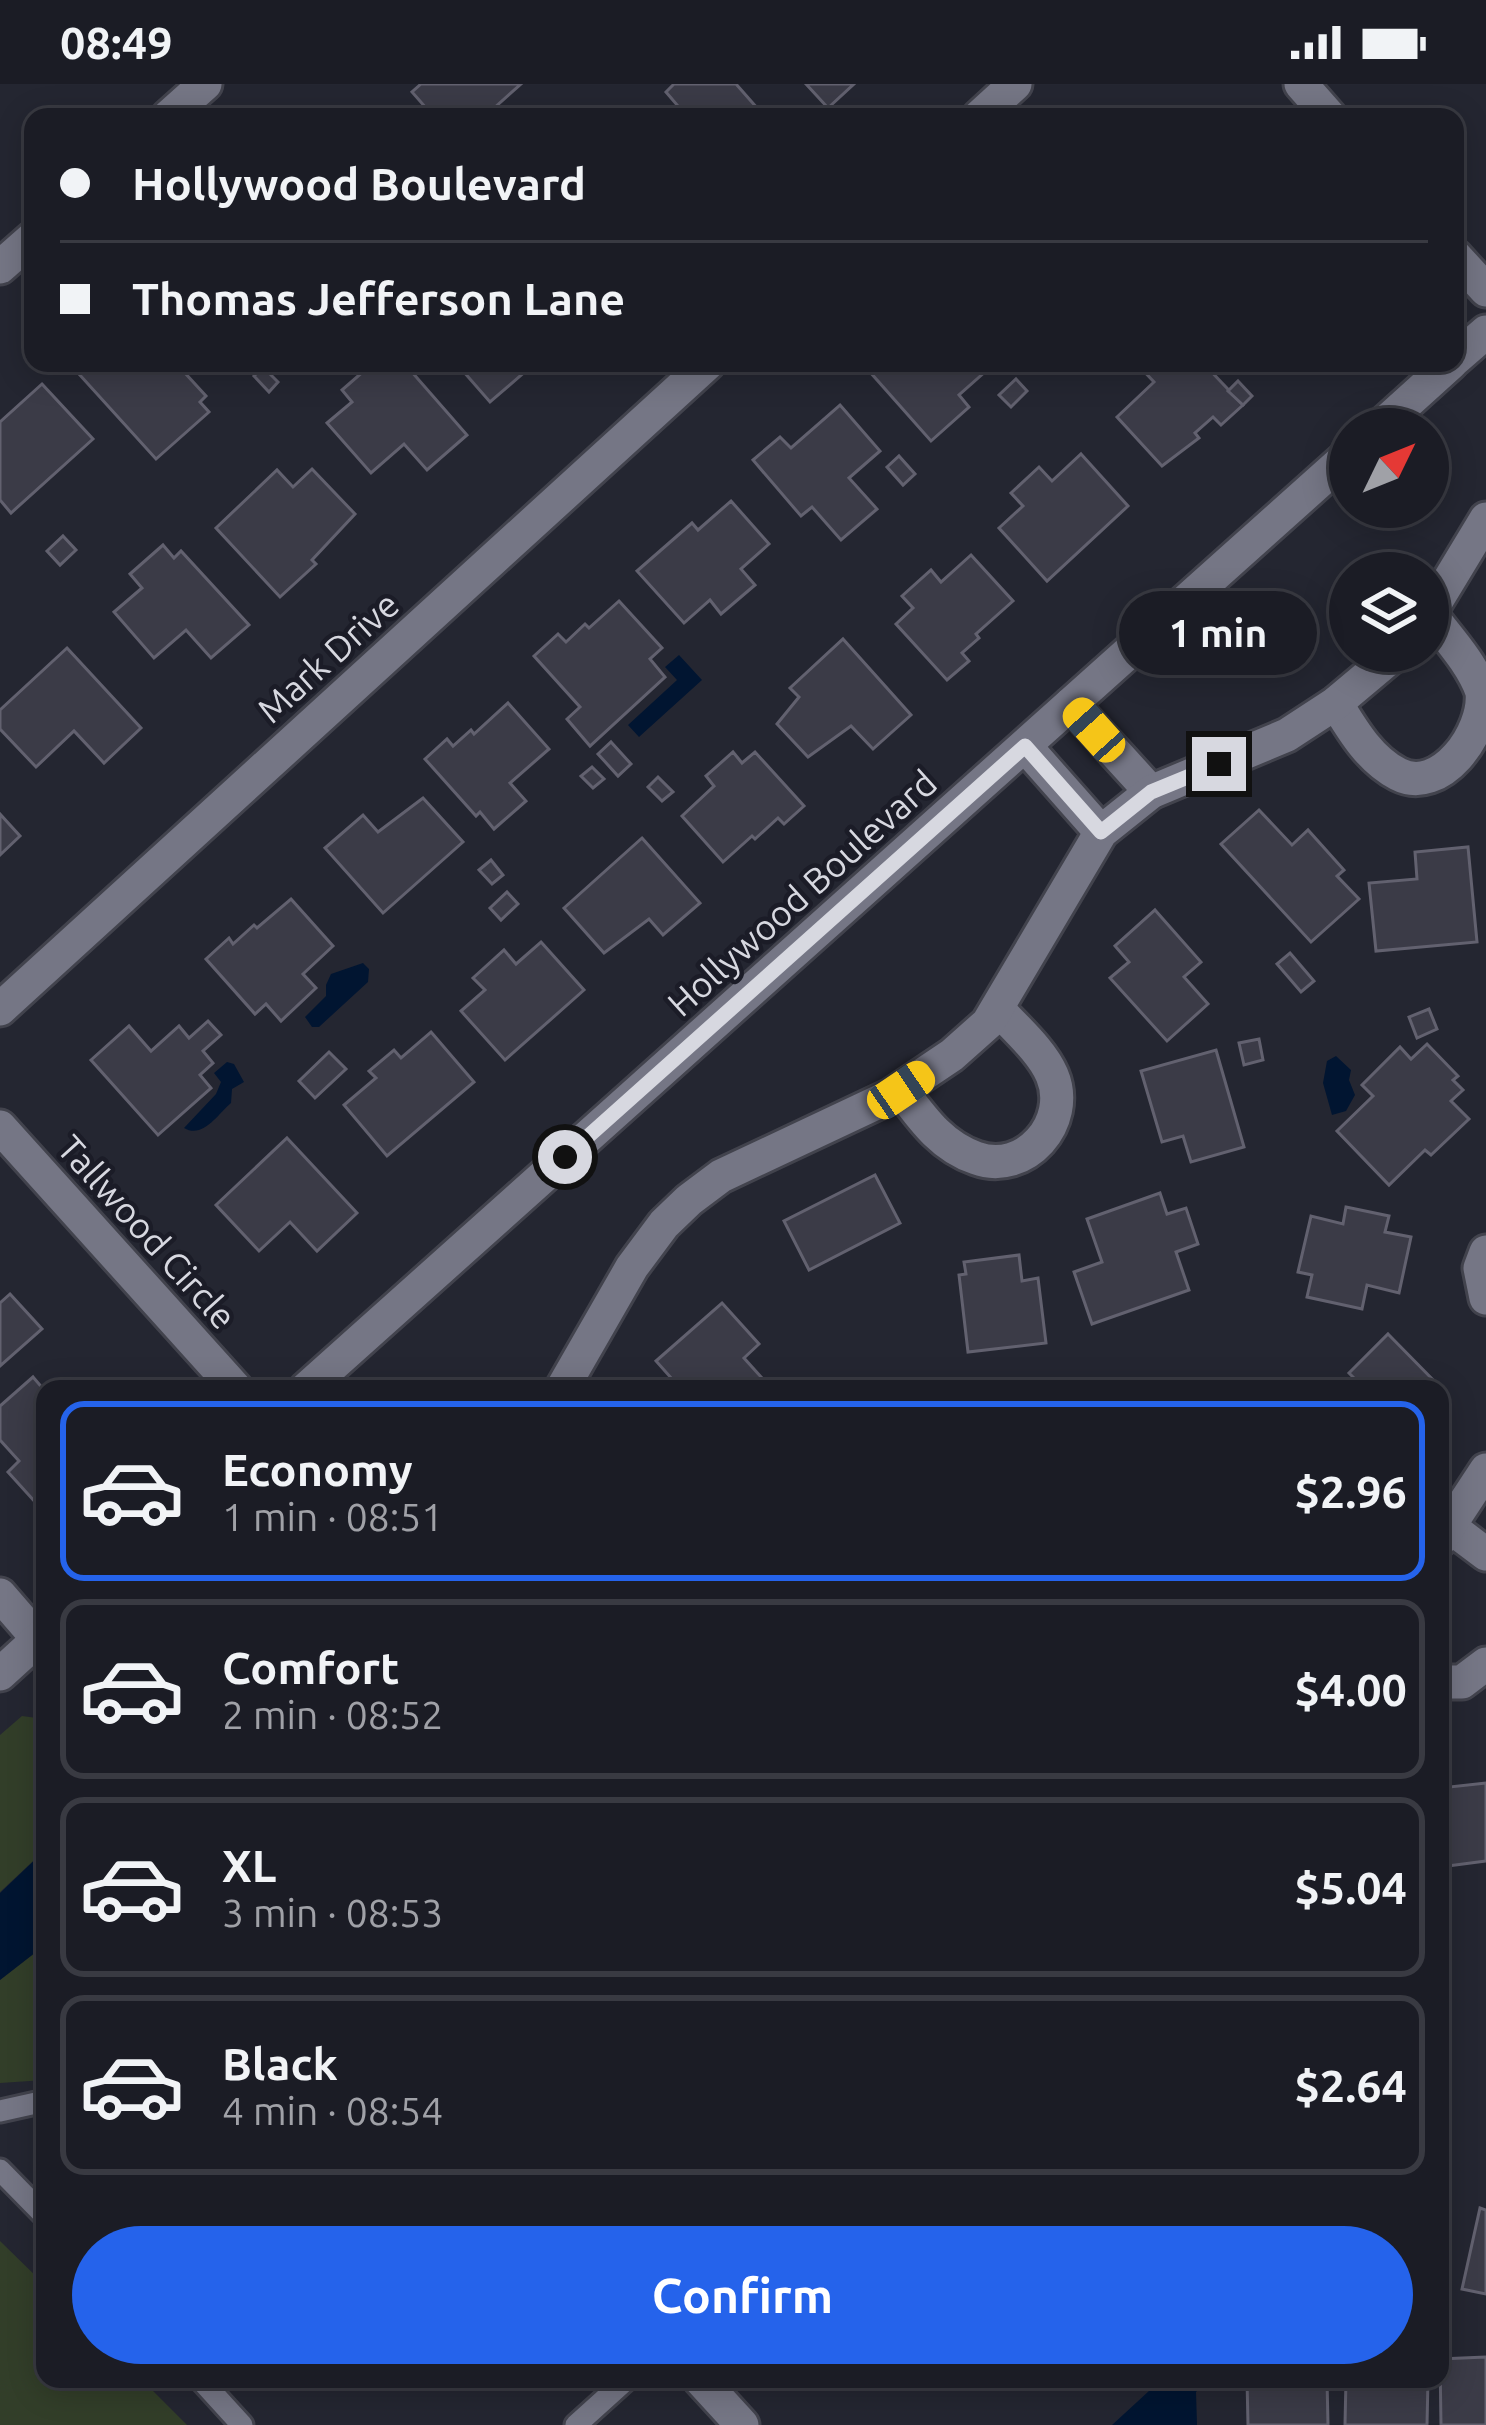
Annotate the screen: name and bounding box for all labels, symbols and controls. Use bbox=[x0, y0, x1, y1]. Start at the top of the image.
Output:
text: 08:49 bbox=[60, 17, 173, 68]
text: Hollywood Boulevard bbox=[132, 158, 586, 209]
text: Thomas Jefferson Lane bbox=[132, 273, 625, 324]
north arrow bbox=[1329, 408, 1449, 528]
map controls bbox=[1329, 408, 1449, 672]
button: layers bbox=[1329, 552, 1449, 672]
street label: Mark Drive bbox=[249, 583, 406, 730]
callout: 1 min bbox=[1120, 590, 1318, 674]
text: 1 min bbox=[1169, 611, 1267, 654]
car bbox=[1057, 691, 1131, 769]
route end bbox=[1192, 737, 1246, 791]
street label: Hollywood Boulevard bbox=[659, 761, 944, 1024]
car bbox=[861, 1055, 941, 1125]
street label: Tallwood Circle bbox=[50, 1127, 245, 1337]
route start bbox=[538, 1130, 592, 1184]
icon: car bbox=[78, 1437, 186, 1545]
text: Economy bbox=[222, 1444, 413, 1495]
text: $2.96 bbox=[1294, 1466, 1407, 1517]
text: 1 min · 08:51 bbox=[222, 1495, 443, 1538]
icon: car bbox=[78, 1635, 186, 1743]
text: Comfort bbox=[222, 1642, 399, 1693]
text: $4.00 bbox=[1294, 1664, 1407, 1715]
text: 2 min · 08:52 bbox=[222, 1693, 443, 1736]
icon: car bbox=[78, 1833, 186, 1941]
text: XL bbox=[222, 1840, 276, 1891]
text: $5.04 bbox=[1294, 1862, 1407, 1913]
text: 3 min · 08:53 bbox=[222, 1891, 443, 1934]
icon: car bbox=[78, 2031, 186, 2139]
text: Black bbox=[222, 2038, 338, 2089]
text: $2.64 bbox=[1294, 2060, 1407, 2111]
text: 4 min · 08:54 bbox=[222, 2089, 443, 2132]
button: Confirm bbox=[72, 2226, 1413, 2364]

